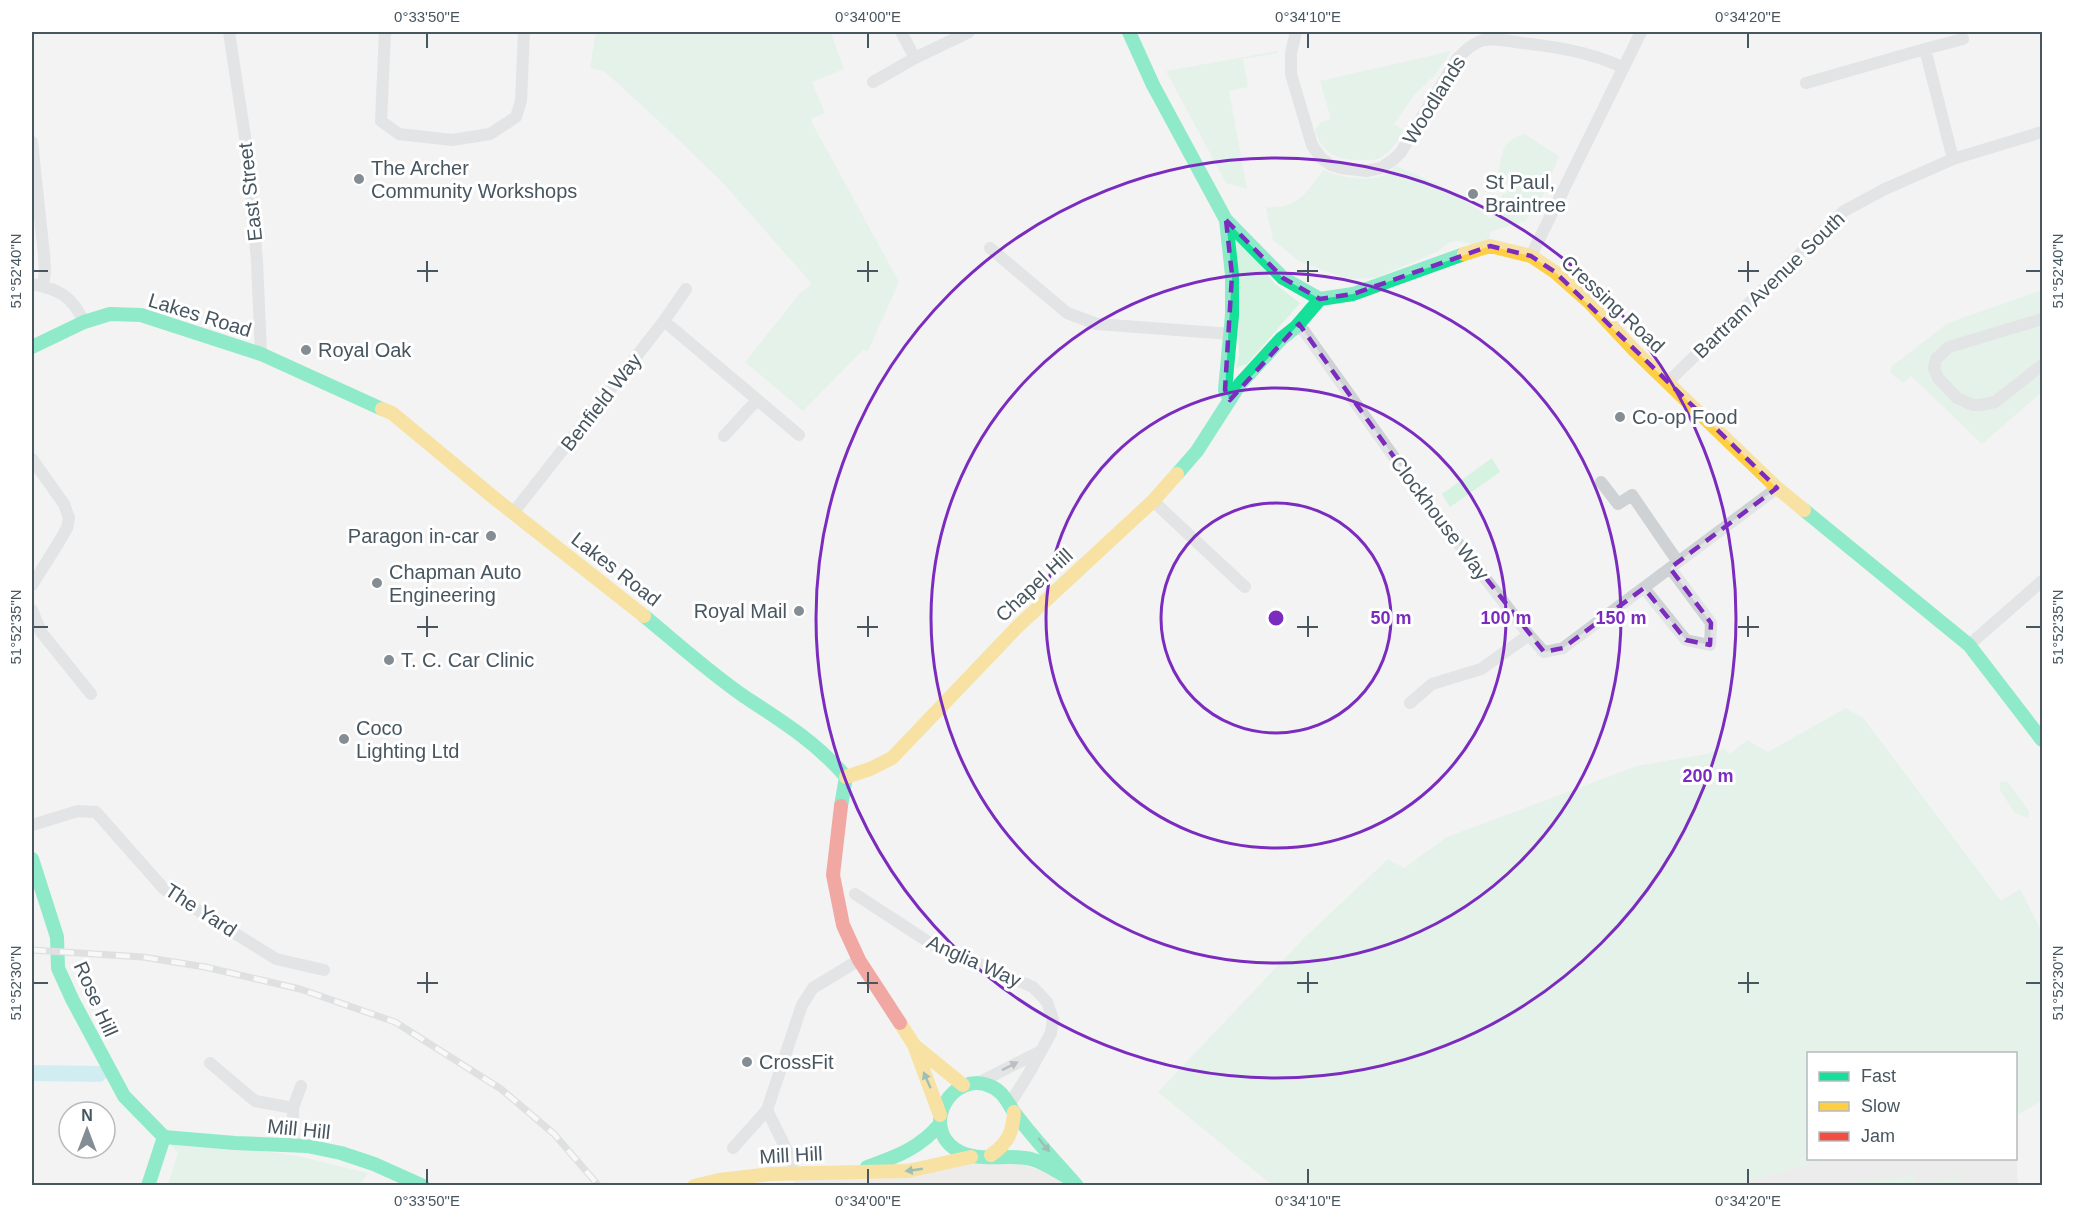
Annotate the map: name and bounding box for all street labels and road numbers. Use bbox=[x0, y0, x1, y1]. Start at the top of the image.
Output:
street label: Woodlands bbox=[1398, 52, 1470, 148]
street label: East Street bbox=[234, 141, 266, 242]
street label: Bartram Avenue South bbox=[1689, 207, 1849, 363]
street label: Cressing Road bbox=[1557, 251, 1669, 357]
street label: Lakes Road bbox=[146, 289, 254, 341]
street label: Benfield Way bbox=[556, 349, 646, 455]
street label: Clockhouse Way bbox=[1386, 452, 1494, 584]
street label: Lakes Road bbox=[567, 527, 665, 611]
street label: Chapel Hill bbox=[991, 544, 1077, 626]
street label: The Yard bbox=[161, 879, 241, 941]
street label: Anglia Way bbox=[924, 931, 1024, 991]
street label: Rose Hill bbox=[70, 958, 122, 1040]
street label: Mill Hill bbox=[266, 1115, 332, 1143]
street label: Mill Hill bbox=[759, 1142, 823, 1168]

